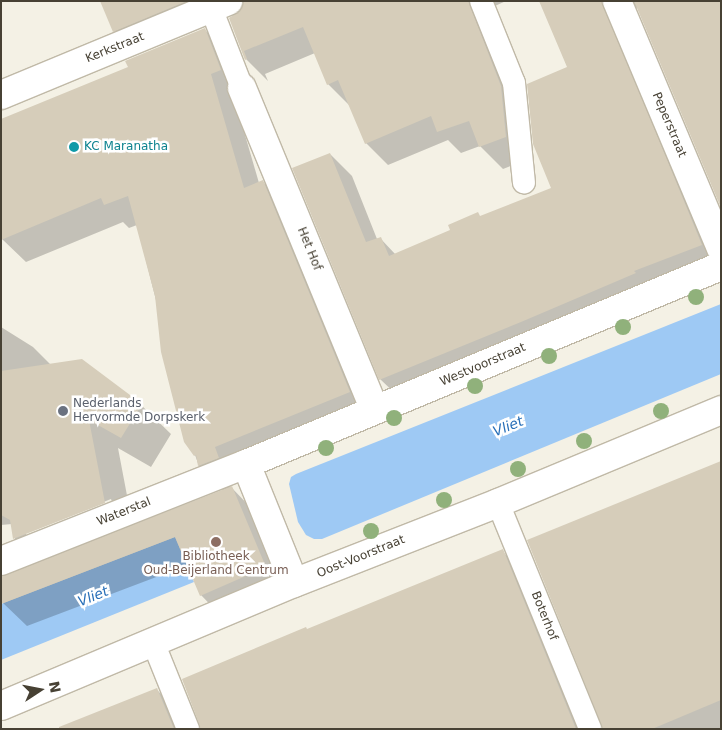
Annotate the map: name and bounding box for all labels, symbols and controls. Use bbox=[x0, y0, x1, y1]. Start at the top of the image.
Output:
street label: Kerkstraat bbox=[84, 30, 146, 66]
street label: Peperstraat bbox=[649, 90, 689, 160]
place label: KC Maranatha bbox=[84, 140, 168, 154]
marker: KC Maranatha bbox=[68, 141, 80, 153]
street label: Het Hof bbox=[294, 225, 324, 273]
street label: Westvoorstraat bbox=[438, 340, 528, 390]
place label: Nederlands Hervormde Dorpskerk bbox=[73, 397, 205, 425]
marker: Nederlands Hervormde Dorpskerk bbox=[57, 405, 69, 417]
water label: Vliet bbox=[490, 412, 526, 440]
street label: Waterstal bbox=[95, 495, 153, 529]
street label: Oost-Voorstraat bbox=[315, 533, 407, 581]
marker: Bibliotheek Oud-Beijerland Centrum bbox=[210, 536, 222, 548]
place label: Bibliotheek Oud-Beijerland Centrum bbox=[143, 550, 289, 578]
water label: Vliet bbox=[75, 582, 111, 610]
street label: Boterhof bbox=[528, 589, 560, 643]
north arrow bbox=[15, 665, 65, 715]
text: N bbox=[46, 680, 64, 694]

